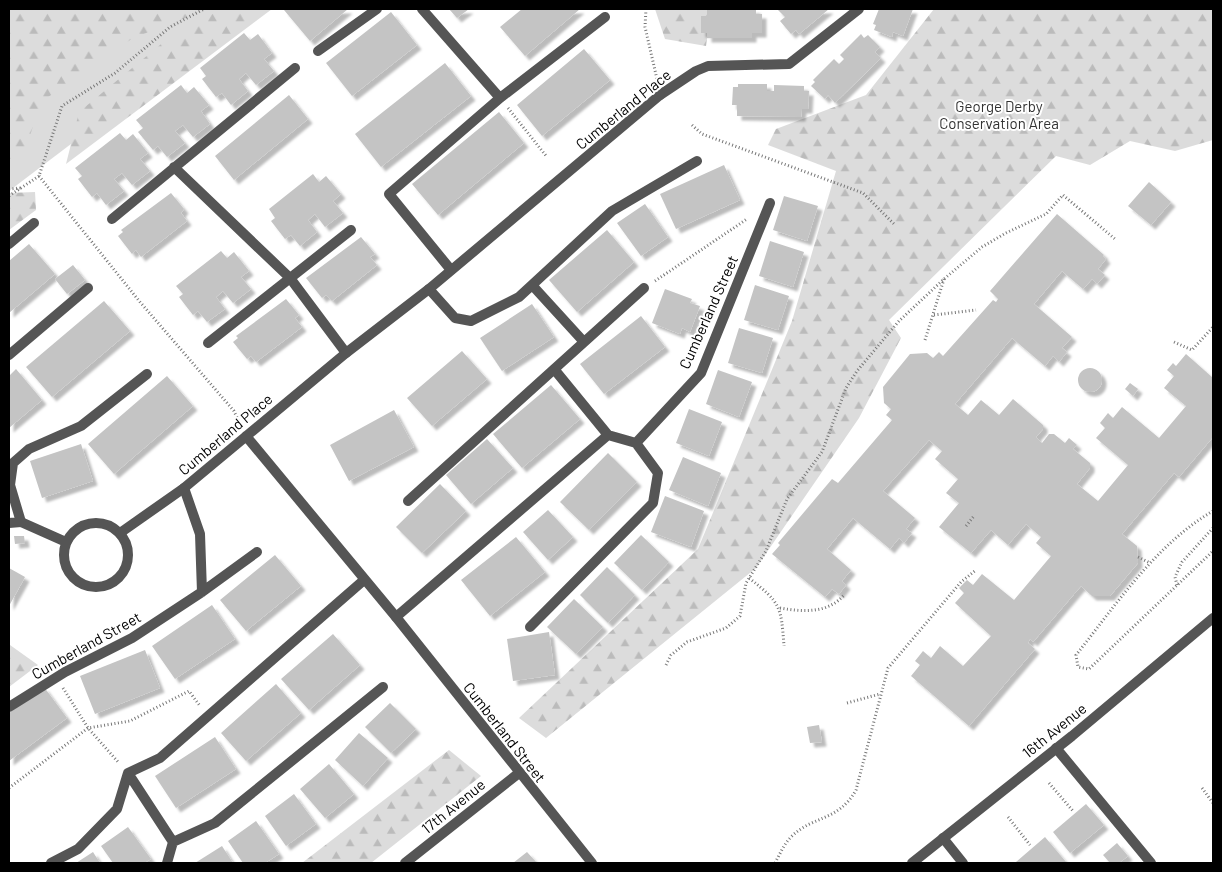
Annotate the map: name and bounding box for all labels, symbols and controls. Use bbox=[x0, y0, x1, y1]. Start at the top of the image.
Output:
street label: Cumberland Place bbox=[572, 65, 674, 153]
park label: George Derby Conservation Area bbox=[939, 97, 1059, 132]
street label: Cumberland Street bbox=[675, 252, 741, 372]
street label: Cumberland Place bbox=[174, 389, 276, 479]
street label: Cumberland Street bbox=[28, 607, 144, 683]
street label: Cumberland Street bbox=[460, 678, 550, 786]
street label: 16th Avenue bbox=[1018, 699, 1090, 761]
street label: 17th Avenue bbox=[418, 775, 488, 837]

